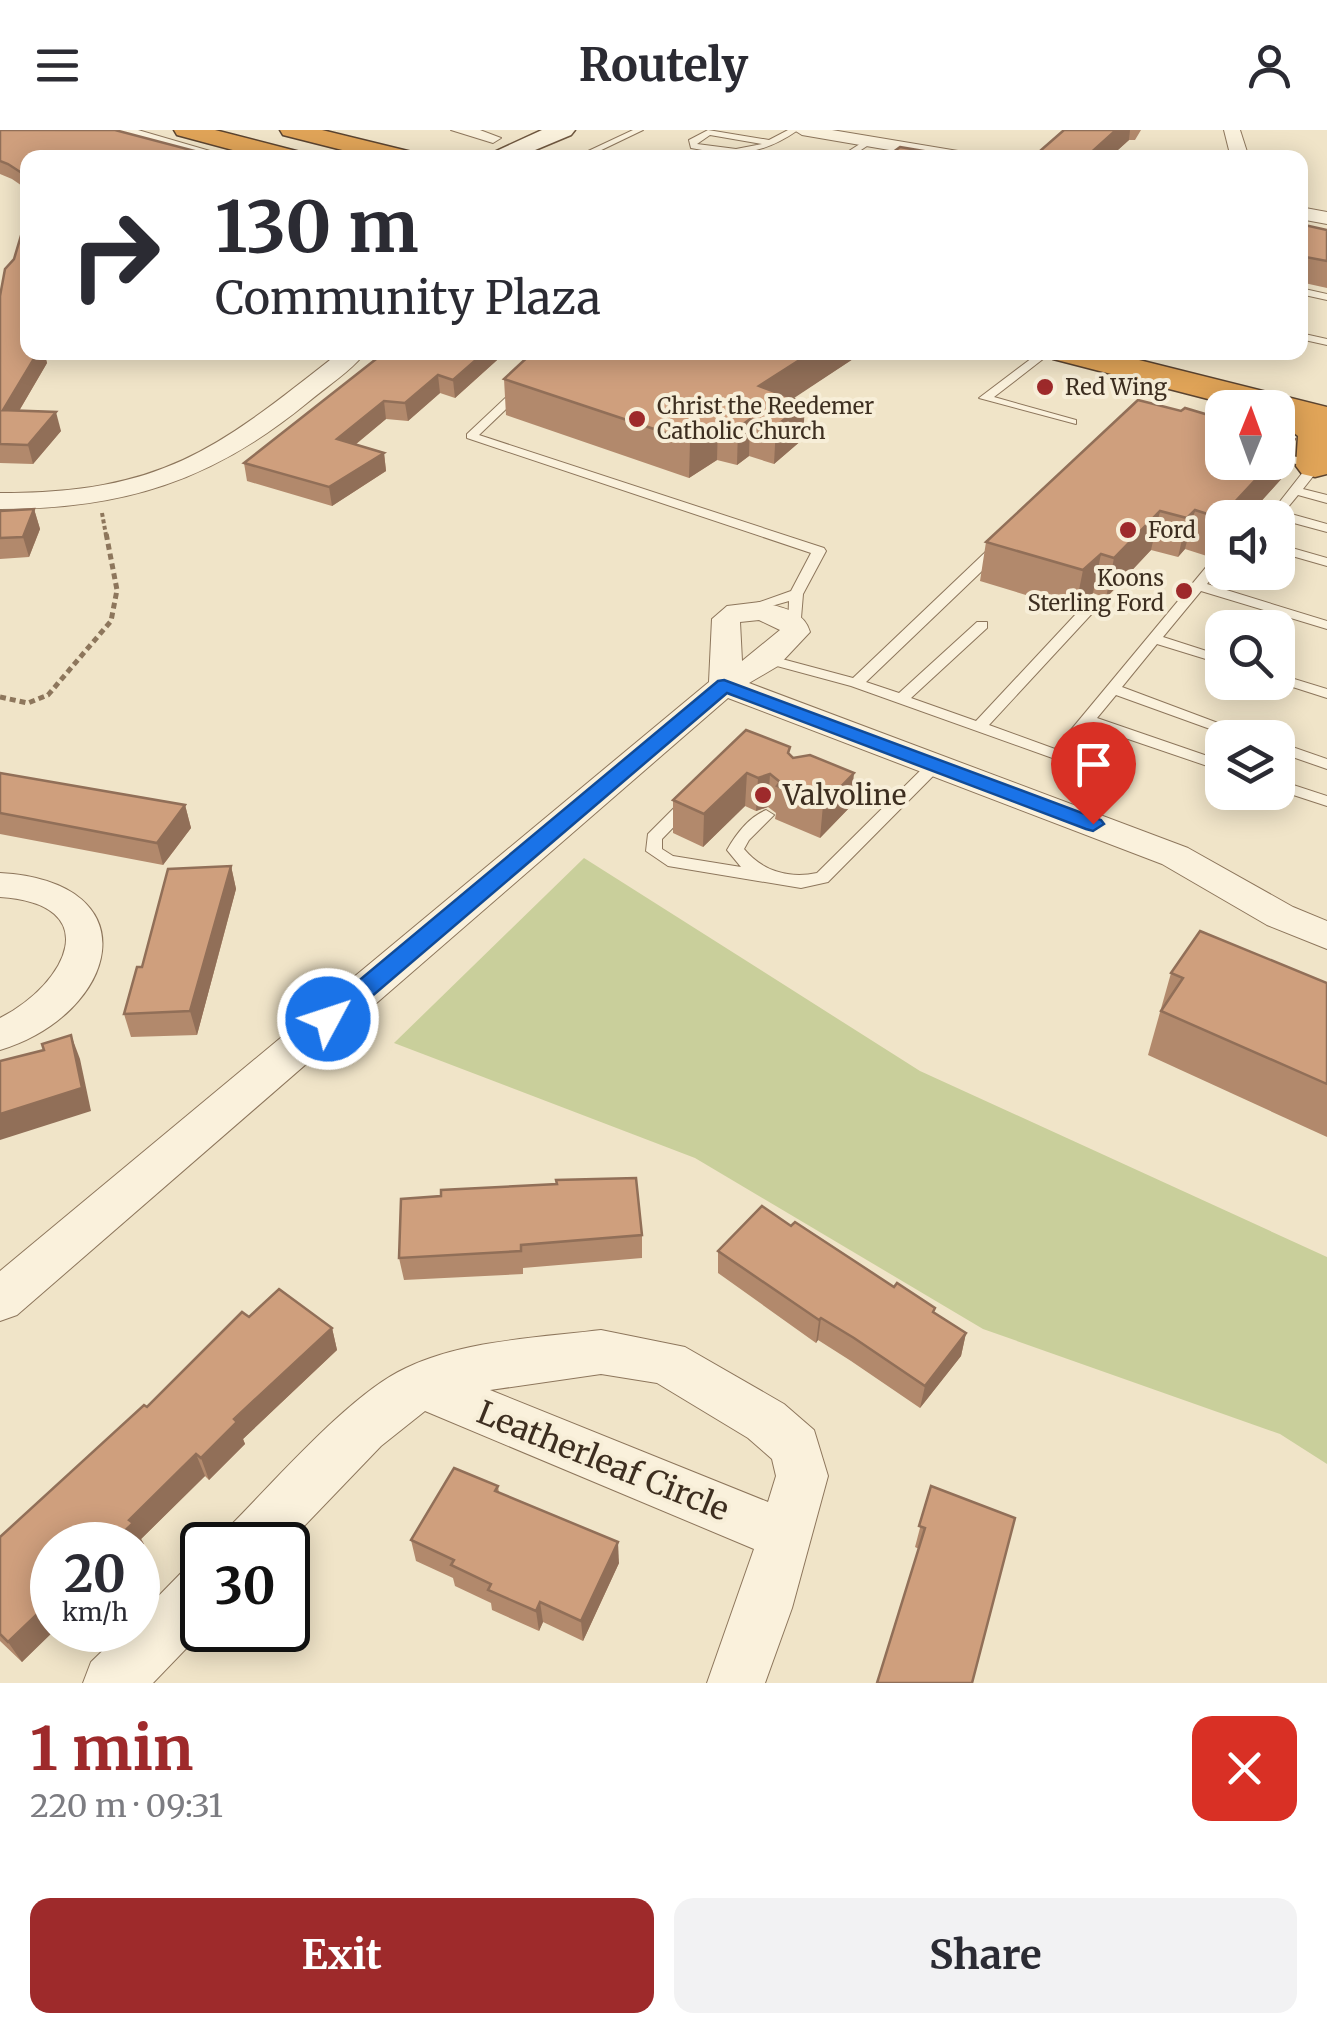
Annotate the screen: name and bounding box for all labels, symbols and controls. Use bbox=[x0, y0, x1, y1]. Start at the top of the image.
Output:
text: Routely bbox=[579, 37, 748, 93]
icon: menu bbox=[30, 38, 85, 93]
icon: person bbox=[1242, 38, 1297, 93]
text: 130 m bbox=[215, 183, 419, 271]
icon: right bbox=[50, 190, 180, 320]
text: Community Plaza bbox=[215, 270, 601, 326]
place label: Red Wing bbox=[1065, 373, 1167, 401]
marker: Red Wing bbox=[1034, 376, 1056, 398]
north arrow bbox=[1205, 390, 1295, 480]
map controls bbox=[1205, 390, 1295, 810]
place label: Christ the Reedemer Catholic Church bbox=[657, 392, 874, 445]
marker: Christ the Reedemer Catholic Church bbox=[626, 408, 648, 430]
button: sound bbox=[1205, 500, 1295, 590]
place label: Ford bbox=[1148, 516, 1196, 544]
marker: Ford bbox=[1117, 519, 1139, 541]
place label: Koons Sterling Ford bbox=[1028, 564, 1164, 617]
marker: Koons Sterling Ford bbox=[1173, 580, 1195, 602]
button: search bbox=[1205, 610, 1295, 700]
button: layers bbox=[1205, 720, 1295, 810]
pin bbox=[1051, 722, 1136, 825]
icon: arrive bbox=[1066, 737, 1121, 792]
place label: Valvoline bbox=[782, 777, 906, 813]
marker: Valvoline bbox=[752, 784, 774, 806]
position arrow bbox=[276, 967, 380, 1071]
street label: Leatherleaf Circle bbox=[471, 1392, 735, 1530]
speed limit sign: 30 bbox=[180, 1522, 310, 1652]
text: 20 bbox=[64, 1543, 126, 1606]
text: km/h bbox=[62, 1596, 128, 1628]
text: 1 min bbox=[30, 1711, 193, 1786]
button: close bbox=[1192, 1716, 1297, 1821]
text: 220 m · 09:31 bbox=[30, 1786, 223, 1826]
button: Exit bbox=[30, 1898, 654, 2013]
button: Share bbox=[674, 1898, 1297, 2013]

